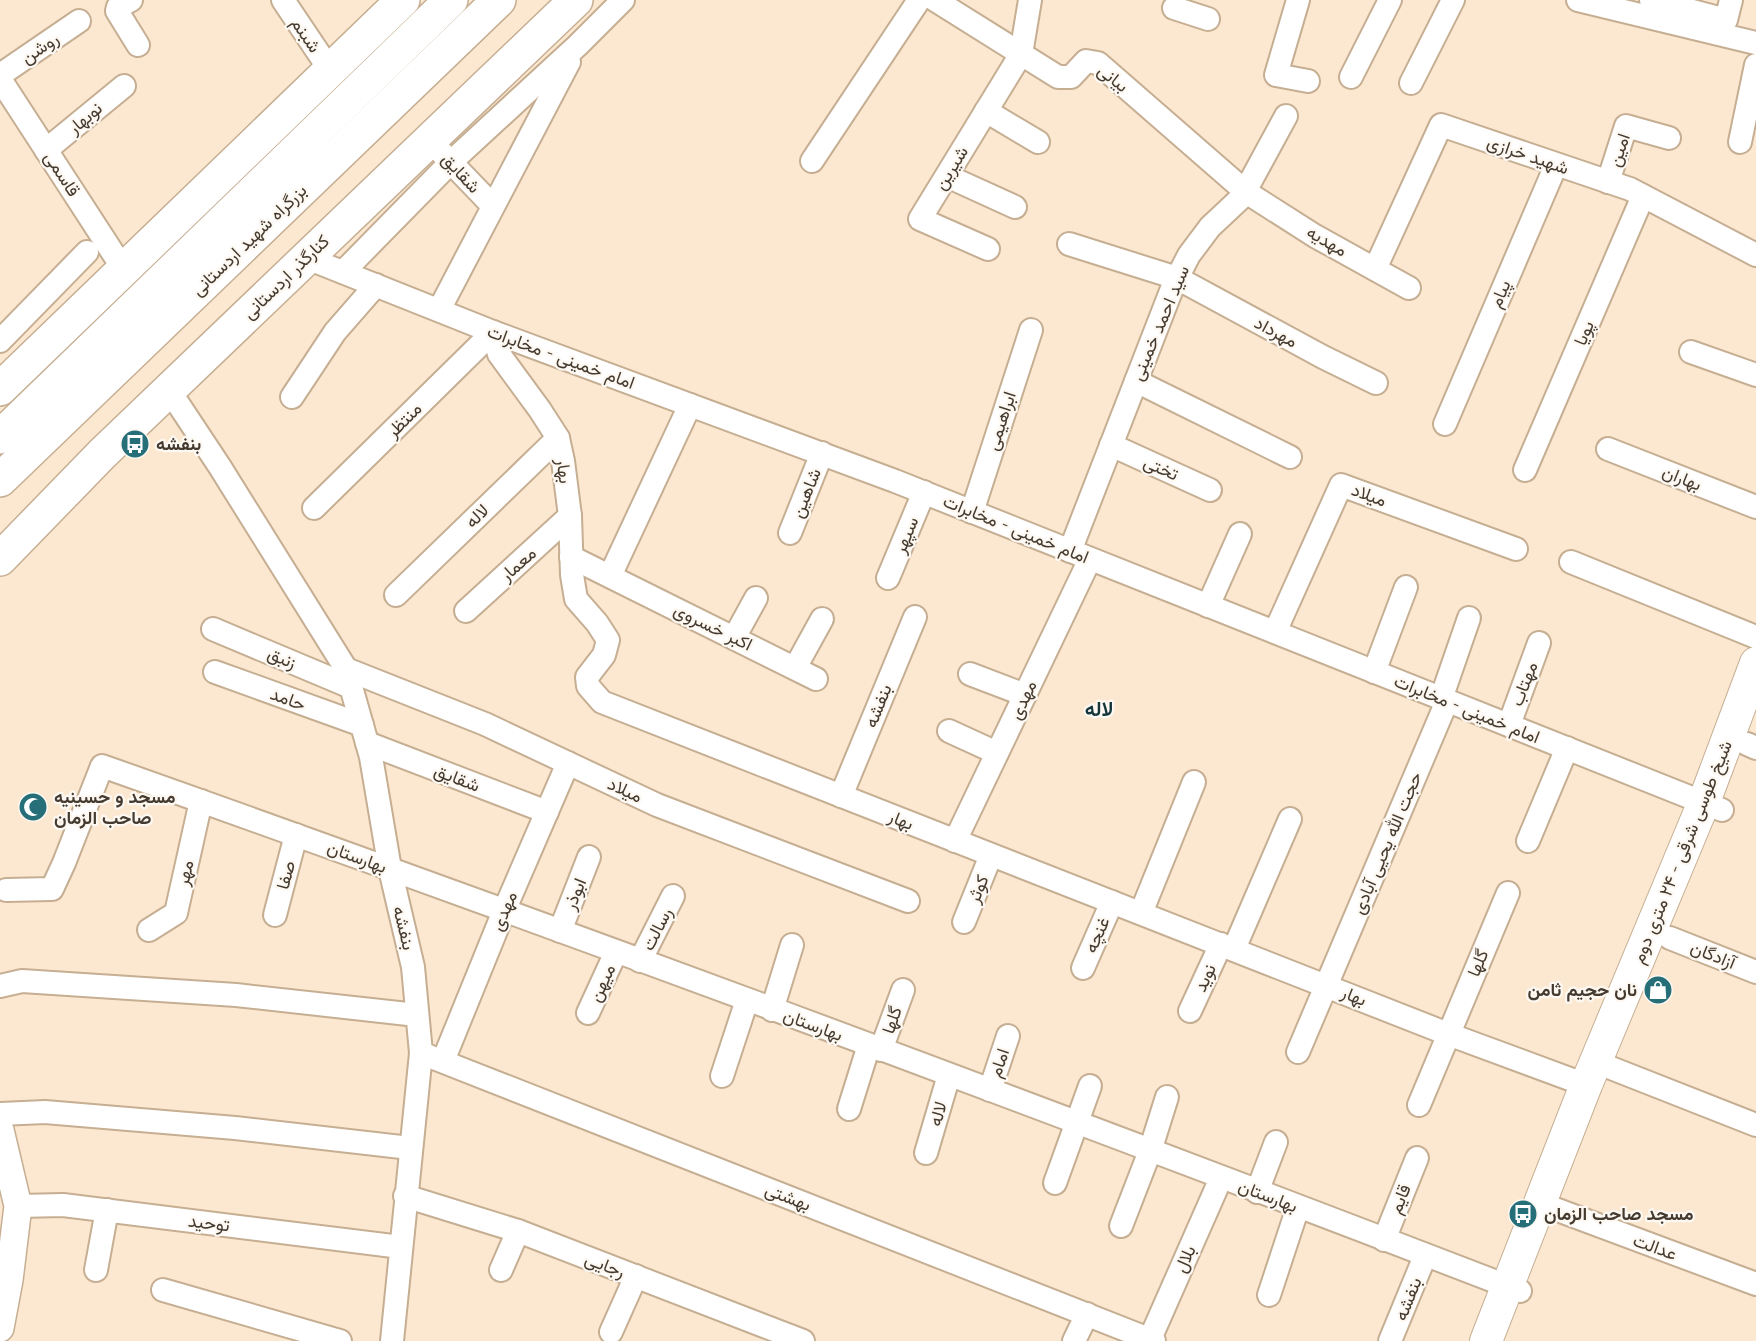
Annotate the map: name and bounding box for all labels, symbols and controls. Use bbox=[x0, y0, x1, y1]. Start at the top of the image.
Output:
street label: شبنم bbox=[285, 13, 327, 57]
street label: روشن bbox=[16, 27, 63, 69]
street label: بیانی bbox=[1093, 58, 1134, 97]
street label: نوبهار bbox=[62, 96, 107, 139]
street label: شهید خرازی bbox=[1484, 130, 1572, 179]
street label: امین bbox=[1602, 130, 1635, 170]
street label: شیرین bbox=[928, 141, 973, 194]
street label: قاسمی bbox=[39, 147, 86, 201]
street label: شقایق bbox=[437, 147, 486, 198]
street label: بزرگراه شهید اردستانی bbox=[186, 179, 311, 301]
street label: مهدیه bbox=[1303, 220, 1352, 261]
street label: کنارگذر اردستانی bbox=[237, 229, 334, 324]
street label: سید احمد خمینی bbox=[1125, 262, 1194, 384]
street label: پیام bbox=[1483, 276, 1517, 312]
street label: مهرداد bbox=[1251, 311, 1302, 352]
street label: پویا bbox=[1568, 317, 1600, 349]
street label: امام خمینی - مخابرات bbox=[484, 319, 638, 395]
street label: ابراهیمی bbox=[980, 388, 1021, 453]
street label: منتظر bbox=[380, 397, 426, 443]
bus stop icon: بنفشه bbox=[119, 428, 151, 460]
place label: بنفشه bbox=[156, 432, 201, 455]
street label: تختی bbox=[1140, 450, 1182, 485]
street label: بهار bbox=[551, 456, 578, 485]
street label: بهاران bbox=[1659, 459, 1705, 496]
street label: شاهین bbox=[785, 465, 826, 521]
street label: میلاد bbox=[1349, 478, 1390, 511]
street label: امام خمینی - مخابرات bbox=[940, 489, 1092, 569]
street label: لاله bbox=[460, 499, 494, 533]
street label: سپهر bbox=[887, 513, 924, 558]
street label: معمار bbox=[494, 541, 541, 587]
street label: اکبر خسروی bbox=[670, 598, 756, 656]
street label: زنبق bbox=[264, 641, 300, 674]
street label: مهتاب bbox=[1505, 658, 1542, 709]
street label: امام خمینی - مخابرات bbox=[1391, 669, 1543, 749]
street label: مهدی bbox=[1003, 676, 1042, 723]
street label: بنفشه bbox=[858, 681, 897, 731]
street label: حامد bbox=[267, 682, 309, 715]
district label: لاله bbox=[1085, 696, 1113, 721]
street label: شیخ طوسی شرقی - ۲۴ متری دوم bbox=[1626, 737, 1738, 967]
street label: شقایق bbox=[431, 758, 483, 797]
street label: حجت الله یحیی آبادی bbox=[1346, 768, 1427, 917]
street label: میلاد bbox=[604, 772, 646, 807]
place label: مسجد و حسینیه صاحب الزمان bbox=[54, 785, 176, 829]
mosque icon: مسجد و حسینیه صاحب الزمان bbox=[17, 791, 49, 823]
street label: بهار bbox=[884, 804, 917, 835]
street label: بهارستان bbox=[324, 835, 390, 878]
street label: مهر bbox=[170, 858, 199, 889]
street label: صفا bbox=[271, 858, 300, 892]
street label: کوثر bbox=[961, 871, 994, 907]
street label: ابوذر bbox=[557, 875, 591, 914]
street label: مهدی bbox=[485, 888, 522, 934]
street label: بنفشه bbox=[388, 903, 421, 952]
street label: رسالت bbox=[636, 903, 677, 954]
street label: غنچه bbox=[1079, 913, 1115, 957]
street label: آزادگان bbox=[1687, 935, 1741, 975]
street label: گلها bbox=[1462, 946, 1493, 980]
street label: میهن bbox=[583, 960, 620, 1005]
street label: نوید bbox=[1188, 960, 1221, 995]
shop icon: نان حجیم ثامن bbox=[1642, 974, 1674, 1006]
place label: نان حجیم ثامن bbox=[1527, 978, 1637, 1002]
street label: بهار bbox=[1337, 980, 1370, 1011]
street label: بهارستان bbox=[780, 1003, 846, 1046]
street label: گلها bbox=[876, 1003, 907, 1037]
street label: امام bbox=[983, 1045, 1015, 1081]
street label: لاله bbox=[923, 1099, 952, 1129]
street label: بهارستان bbox=[1235, 1174, 1301, 1217]
street label: بهشتی bbox=[762, 1177, 815, 1216]
street label: قایم bbox=[1383, 1181, 1417, 1217]
bus stop icon: مسجد صاحب الزمان bbox=[1507, 1198, 1539, 1230]
place label: مسجد صاحب الزمان bbox=[1544, 1202, 1694, 1225]
street label: توحید bbox=[187, 1209, 231, 1236]
street label: عدالت bbox=[1630, 1228, 1680, 1265]
street label: بلال bbox=[1168, 1241, 1201, 1276]
street label: رجایی bbox=[582, 1246, 629, 1283]
street label: بنفشه bbox=[1388, 1274, 1427, 1324]

